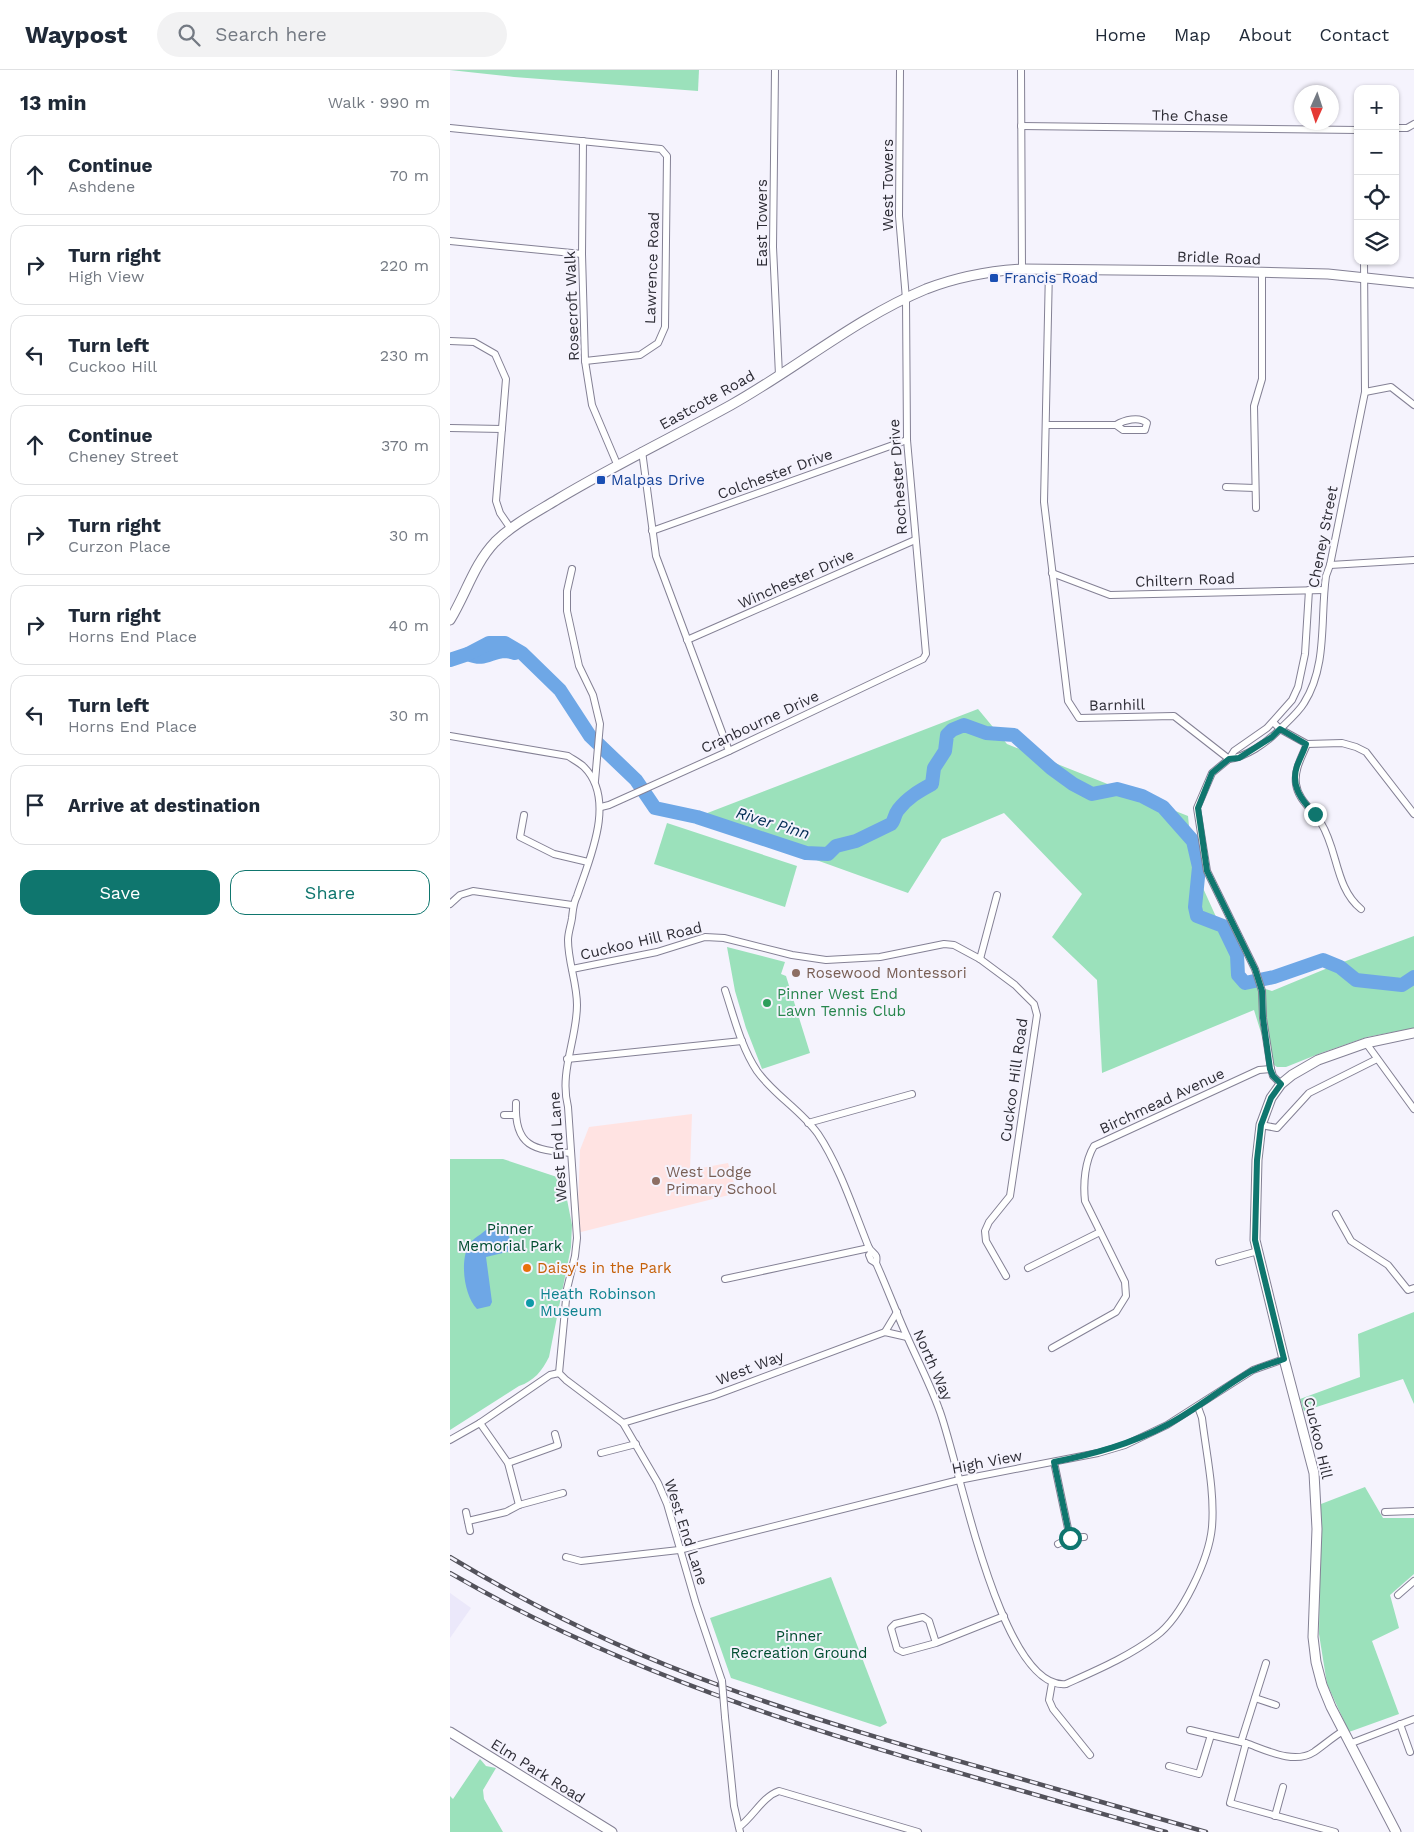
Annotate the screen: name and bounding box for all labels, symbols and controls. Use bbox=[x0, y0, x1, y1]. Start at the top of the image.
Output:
search box bbox=[157, 12, 507, 57]
text: Waypost bbox=[25, 21, 127, 49]
icon: search bbox=[175, 21, 203, 49]
text: Search here bbox=[215, 23, 327, 46]
text: Home bbox=[1095, 24, 1146, 45]
text: Map bbox=[1174, 24, 1211, 45]
text: About bbox=[1239, 24, 1291, 45]
text: Contact bbox=[1319, 24, 1389, 45]
north arrow bbox=[1294, 85, 1339, 130]
map controls bbox=[1354, 85, 1399, 265]
button: + bbox=[1354, 85, 1399, 130]
text: 13 min bbox=[20, 90, 86, 115]
text: Walk · 990 m bbox=[328, 93, 430, 112]
street label: The Chase bbox=[1152, 106, 1228, 126]
button: − bbox=[1354, 130, 1399, 175]
street label: West Towers bbox=[879, 139, 897, 231]
text: Continue bbox=[68, 154, 152, 177]
icon: ahead bbox=[21, 161, 49, 189]
text: 70 m bbox=[390, 166, 429, 185]
button: locate bbox=[1354, 175, 1399, 220]
text: Ashdene bbox=[68, 177, 135, 196]
street label: East Towers bbox=[753, 179, 771, 267]
street label: Lawrence Road bbox=[641, 211, 663, 325]
button: layers bbox=[1354, 220, 1399, 265]
text: Turn right bbox=[68, 244, 161, 267]
street label: Bridle Road bbox=[1177, 248, 1261, 268]
street label: Rosecroft Walk bbox=[561, 250, 583, 361]
icon: right bbox=[21, 251, 49, 279]
text: 220 m bbox=[380, 256, 429, 275]
text: High View bbox=[68, 267, 144, 286]
place label: Francis Road bbox=[1004, 269, 1098, 287]
marker: Francis Road bbox=[988, 272, 1000, 284]
text: Turn left bbox=[68, 334, 149, 357]
icon: left bbox=[21, 341, 49, 369]
text: 230 m bbox=[380, 346, 429, 365]
text: Cuckoo Hill bbox=[68, 357, 157, 376]
street label: Eastcote Road bbox=[656, 366, 758, 434]
street label: Rochester Drive bbox=[885, 418, 911, 536]
text: Continue bbox=[68, 424, 152, 447]
icon: ahead bbox=[21, 431, 49, 459]
text: 370 m bbox=[381, 436, 429, 455]
street label: Colchester Drive bbox=[715, 445, 835, 503]
text: Cheney Street bbox=[68, 447, 178, 466]
place label: Malpas Drive bbox=[611, 471, 705, 489]
marker: Malpas Drive bbox=[595, 474, 607, 486]
street label: Cheney Street bbox=[1304, 484, 1342, 589]
text: Turn right bbox=[68, 514, 161, 537]
icon: right bbox=[21, 521, 49, 549]
text: 30 m bbox=[389, 526, 429, 545]
text: Curzon Place bbox=[68, 537, 171, 556]
street label: Winchester Drive bbox=[735, 545, 857, 613]
street label: Chiltern Road bbox=[1135, 569, 1235, 591]
text: Turn right bbox=[68, 604, 161, 627]
icon: right bbox=[21, 611, 49, 639]
text: 40 m bbox=[389, 616, 429, 635]
text: Horns End Place bbox=[68, 627, 197, 646]
street label: Cranbourne Drive bbox=[698, 687, 822, 757]
text: Turn left bbox=[68, 694, 149, 717]
street label: Barnhill bbox=[1089, 696, 1146, 714]
icon: left bbox=[21, 701, 49, 729]
text: 30 m bbox=[389, 706, 429, 725]
text: Horns End Place bbox=[68, 717, 197, 736]
icon: arrive bbox=[21, 791, 49, 819]
text: Arrive at destination bbox=[68, 794, 260, 817]
water label: River Pinn bbox=[734, 803, 812, 843]
route end bbox=[1304, 803, 1327, 826]
button: Save bbox=[20, 870, 220, 915]
button: Share bbox=[230, 870, 430, 915]
street label: Cuckoo Hill Road bbox=[578, 918, 704, 964]
place label: Rosewood Montessori bbox=[806, 964, 967, 982]
marker: Rosewood Montessori bbox=[790, 967, 802, 979]
place label: Pinner West End Lawn Tennis Club bbox=[777, 985, 906, 1020]
marker: Pinner West End Lawn Tennis Club bbox=[761, 997, 773, 1009]
street label: Cuckoo Hill Road bbox=[996, 1017, 1032, 1143]
street label: Birchmead Avenue bbox=[1097, 1064, 1227, 1138]
street label: West End Lane bbox=[545, 1091, 571, 1203]
place label: West Lodge Primary School bbox=[666, 1163, 777, 1198]
marker: West Lodge Primary School bbox=[650, 1175, 662, 1187]
park label: Pinner Memorial Park bbox=[458, 1220, 563, 1255]
place label: Daisy's in the Park bbox=[537, 1259, 672, 1277]
marker: Daisy's in the Park bbox=[521, 1262, 533, 1274]
place label: Heath Robinson Museum bbox=[540, 1285, 656, 1320]
marker: Heath Robinson Museum bbox=[524, 1297, 536, 1309]
street label: North Way bbox=[909, 1327, 957, 1403]
street label: West Way bbox=[714, 1347, 787, 1389]
street label: Cuckoo Hill bbox=[1300, 1395, 1336, 1481]
street label: High View bbox=[950, 1446, 1024, 1478]
street label: West End Lane bbox=[660, 1477, 712, 1587]
route start bbox=[1059, 1527, 1082, 1550]
park label: Pinner Recreation Ground bbox=[731, 1627, 867, 1662]
street label: Elm Park Road bbox=[488, 1735, 588, 1807]

